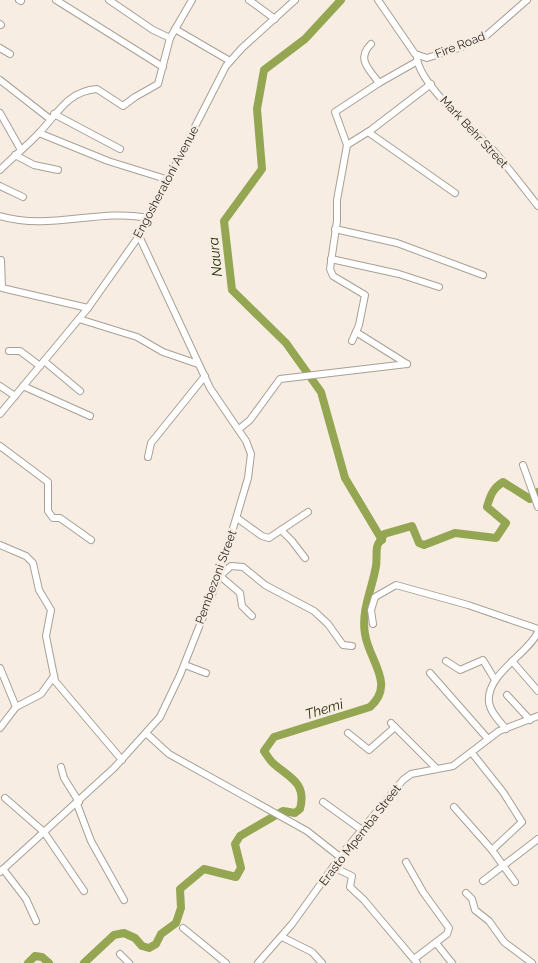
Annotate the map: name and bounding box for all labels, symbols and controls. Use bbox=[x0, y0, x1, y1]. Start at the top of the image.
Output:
street label: Fire Road bbox=[433, 29, 487, 61]
street label: Mark Behr Street bbox=[437, 93, 511, 171]
street label: Engosheratoni Avenue bbox=[131, 124, 201, 240]
water label: Naura bbox=[205, 236, 225, 278]
street label: Pembezoni Street bbox=[193, 528, 239, 626]
water label: Themi bbox=[303, 695, 346, 722]
street label: Erasto Mpemba Street bbox=[316, 782, 404, 888]

